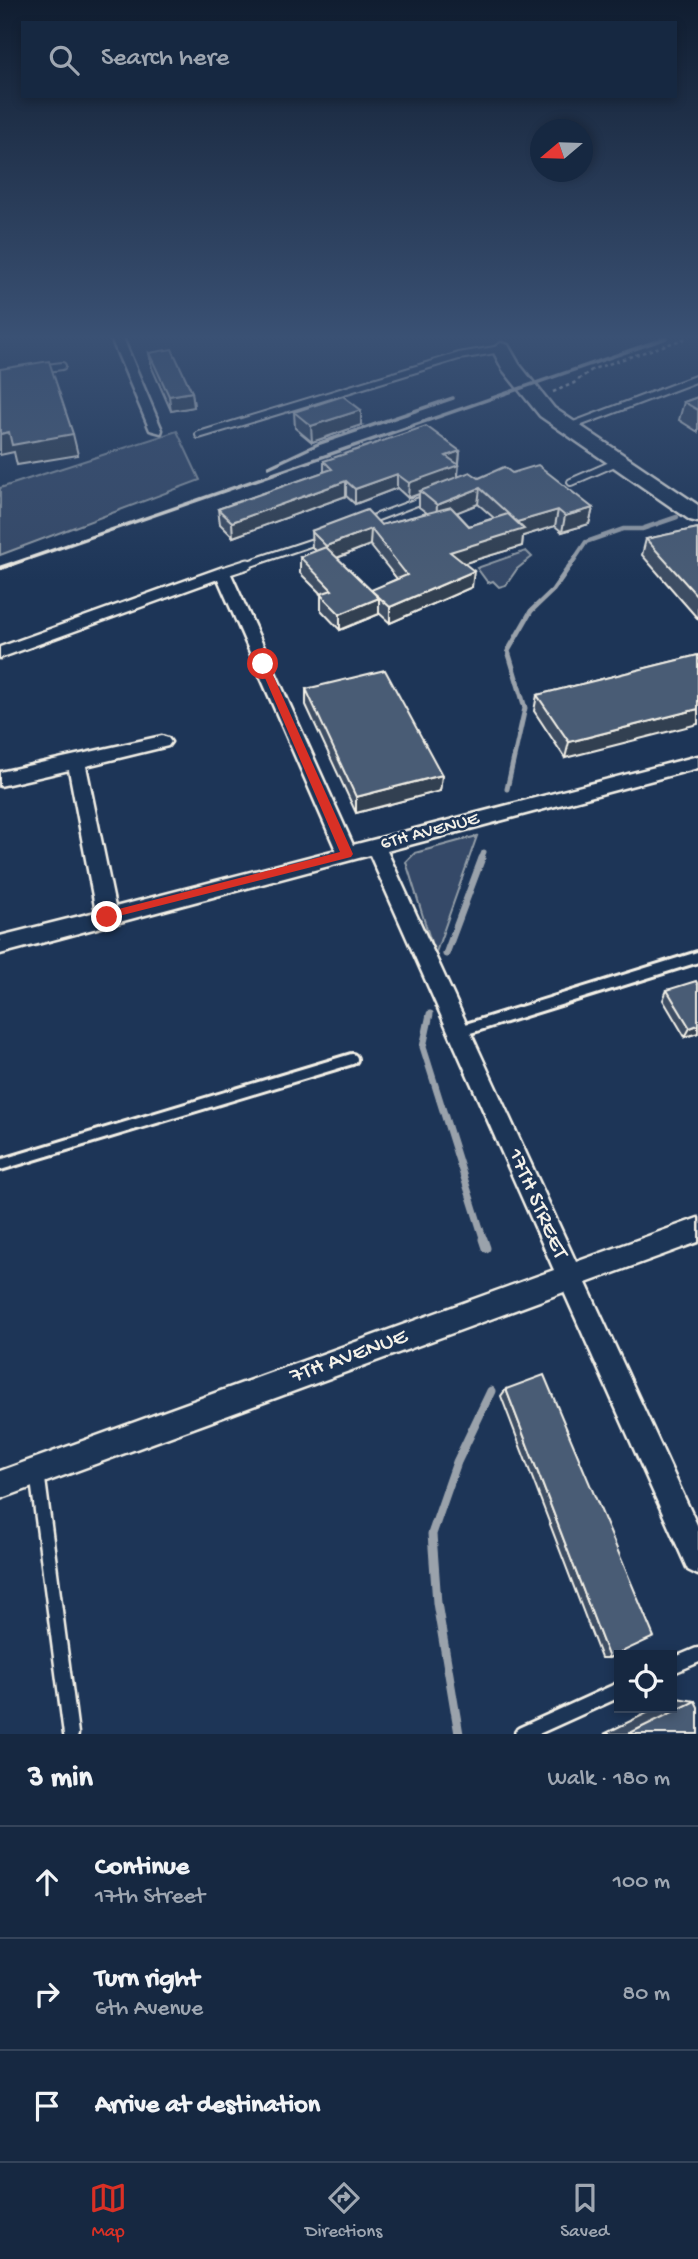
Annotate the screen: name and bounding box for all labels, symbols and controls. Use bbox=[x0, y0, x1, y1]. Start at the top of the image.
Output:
search box bbox=[21, 21, 677, 98]
icon: search bbox=[45, 41, 83, 79]
text: Search here bbox=[101, 44, 229, 75]
north arrow bbox=[530, 119, 593, 182]
route start bbox=[247, 648, 278, 679]
street label: 6TH AVENUE bbox=[378, 808, 483, 856]
route end bbox=[91, 901, 122, 932]
street label: 17TH STREET bbox=[500, 1144, 574, 1264]
street label: 7TH AVENUE bbox=[286, 1323, 413, 1391]
map controls bbox=[614, 1650, 677, 1713]
button: locate bbox=[614, 1650, 677, 1713]
text: 3 min bbox=[28, 1762, 93, 1797]
text: Walk · 180 m bbox=[548, 1766, 670, 1793]
text: Continue bbox=[95, 1853, 189, 1884]
icon: ahead bbox=[28, 1863, 66, 1901]
text: 100 m bbox=[613, 1869, 670, 1896]
text: 17th Street bbox=[95, 1884, 205, 1911]
text: Turn right bbox=[95, 1965, 199, 1996]
icon: right bbox=[28, 1975, 66, 2013]
text: 80 m bbox=[623, 1981, 670, 2008]
text: 6th Avenue bbox=[95, 1996, 203, 2023]
icon: arrive bbox=[28, 2087, 66, 2125]
text: Arrive at destination bbox=[95, 2091, 320, 2122]
tab: Map bbox=[89, 2179, 127, 2244]
tab: Directions bbox=[305, 2179, 382, 2244]
tab: Saved bbox=[560, 2179, 609, 2244]

